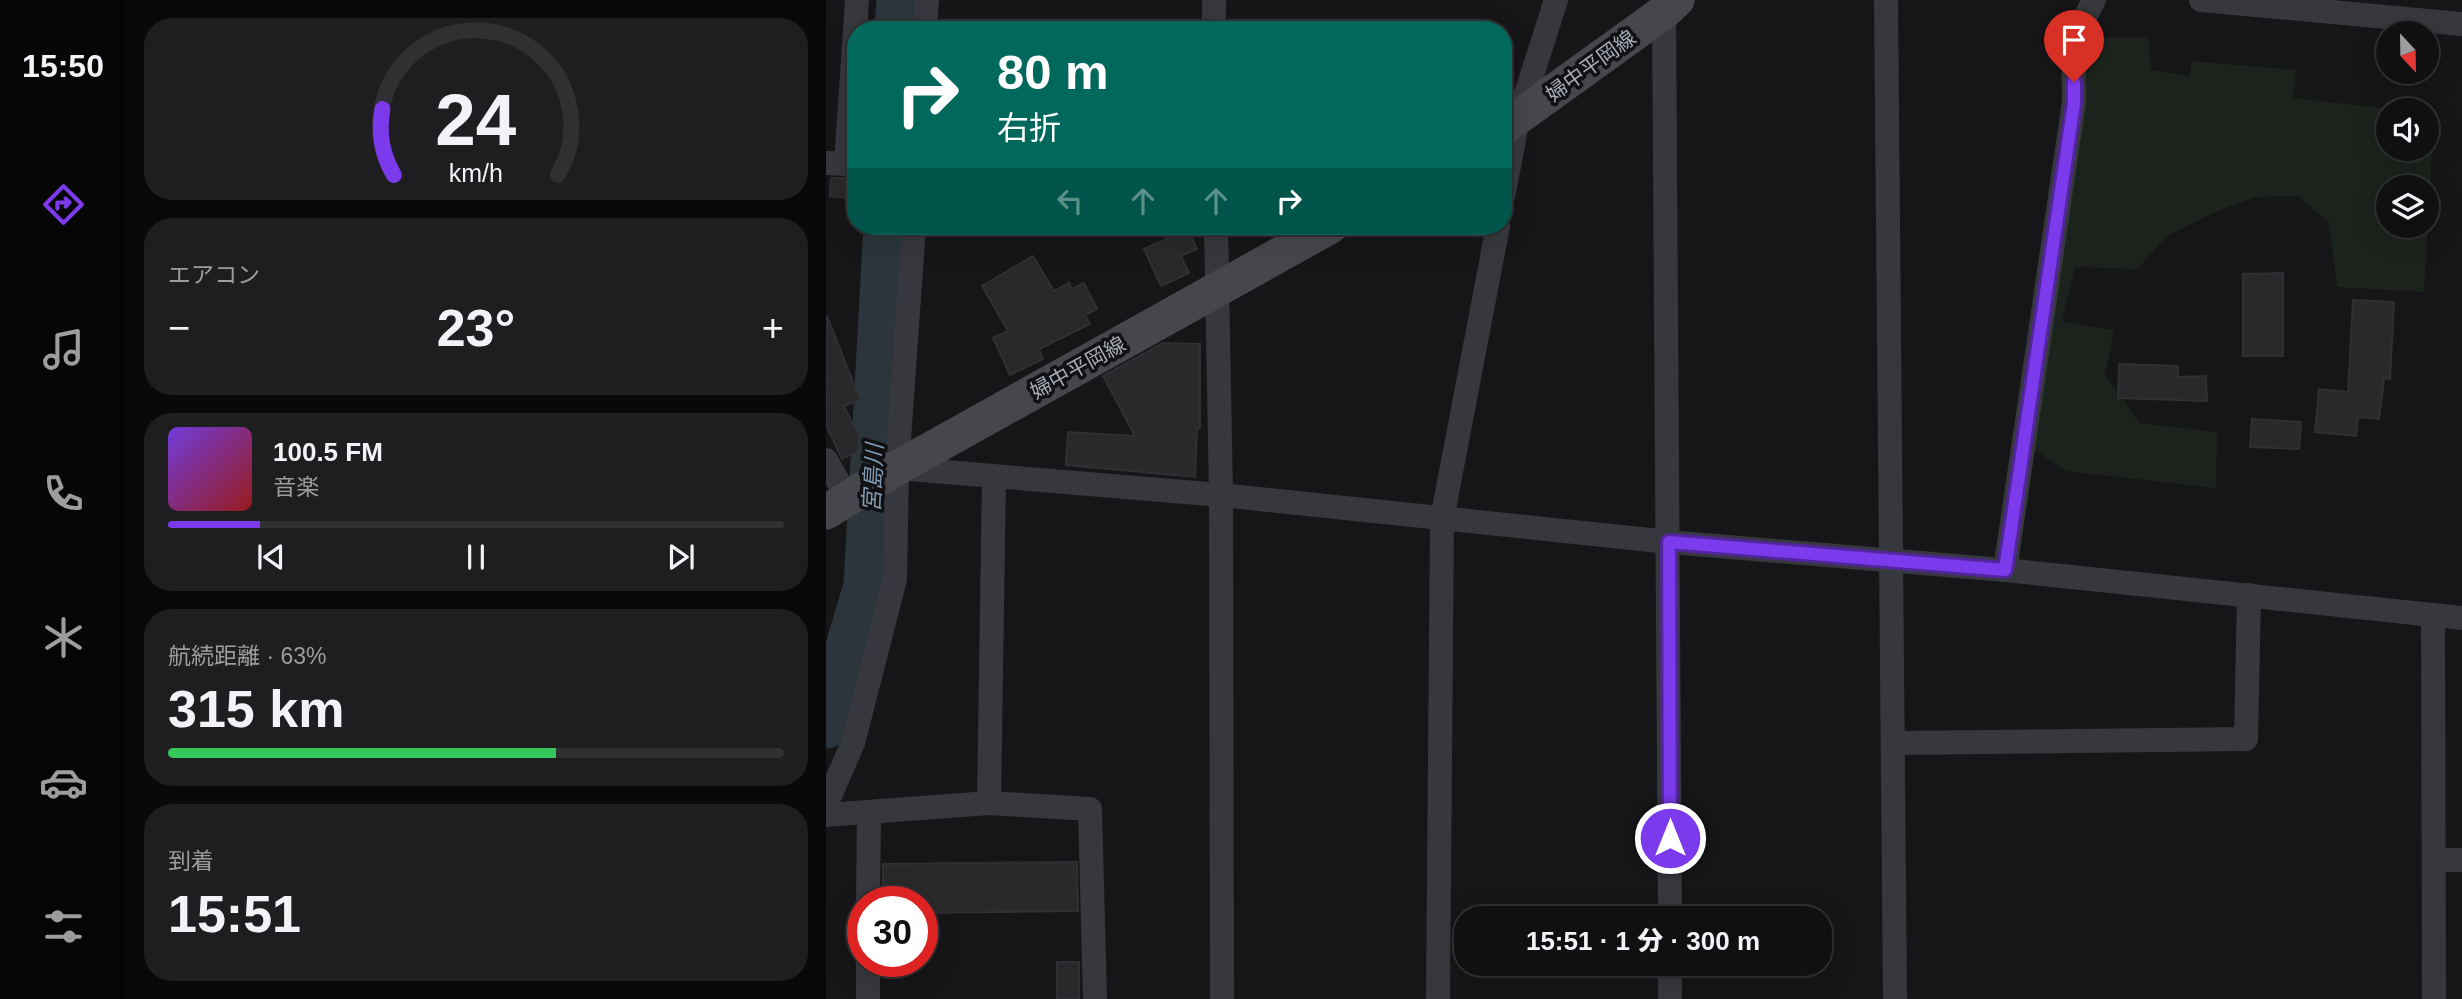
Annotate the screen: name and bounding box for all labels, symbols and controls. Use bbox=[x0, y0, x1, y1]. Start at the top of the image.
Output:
pin bbox=[2044, 10, 2104, 82]
icon: arrive bbox=[2055, 21, 2093, 59]
north arrow bbox=[2376, 21, 2440, 84]
map controls bbox=[2376, 21, 2439, 238]
street label: 婦中平岡線 bbox=[1541, 25, 1640, 106]
text: 80 m bbox=[997, 45, 1109, 99]
text: 15:50 bbox=[22, 48, 104, 84]
icon: right bbox=[882, 49, 973, 140]
text: 24 bbox=[436, 79, 517, 160]
button: sound bbox=[2376, 98, 2439, 161]
text: 右折 bbox=[997, 110, 1061, 146]
text: km/h bbox=[449, 159, 503, 187]
button: layers bbox=[2376, 175, 2439, 238]
icon: directions bbox=[39, 180, 88, 229]
icon: left bbox=[1051, 182, 1089, 220]
icon: ahead bbox=[1124, 182, 1162, 220]
icon: ahead bbox=[1197, 182, 1235, 220]
icon: right bbox=[1270, 182, 1308, 220]
text: エアコン bbox=[168, 262, 260, 288]
text: 23° bbox=[437, 299, 515, 357]
text: − bbox=[168, 307, 190, 349]
text: + bbox=[762, 307, 784, 349]
icon: music bbox=[39, 325, 88, 374]
street label: 婦中平岡線 bbox=[1026, 332, 1129, 403]
text: 100.5 FM bbox=[273, 437, 383, 467]
water label: 宮島川 bbox=[858, 440, 888, 513]
icon: phone bbox=[39, 469, 88, 518]
text: 音楽 bbox=[273, 474, 319, 500]
icon: previous bbox=[252, 538, 290, 576]
icon: pause bbox=[457, 538, 495, 576]
icon: next bbox=[662, 538, 700, 576]
icon: climate bbox=[39, 613, 88, 662]
text: 航続距離 · 63% bbox=[168, 643, 326, 669]
text: 315 km bbox=[168, 680, 344, 738]
icon: car bbox=[39, 758, 88, 807]
position arrow bbox=[1633, 801, 1707, 875]
text: 到着 bbox=[168, 848, 214, 874]
text: 15:51 bbox=[168, 885, 301, 943]
speed limit sign: 30 bbox=[847, 886, 938, 977]
icon: filters bbox=[39, 902, 88, 951]
text: 15:51 · 1 分 · 300 m bbox=[1526, 926, 1760, 956]

